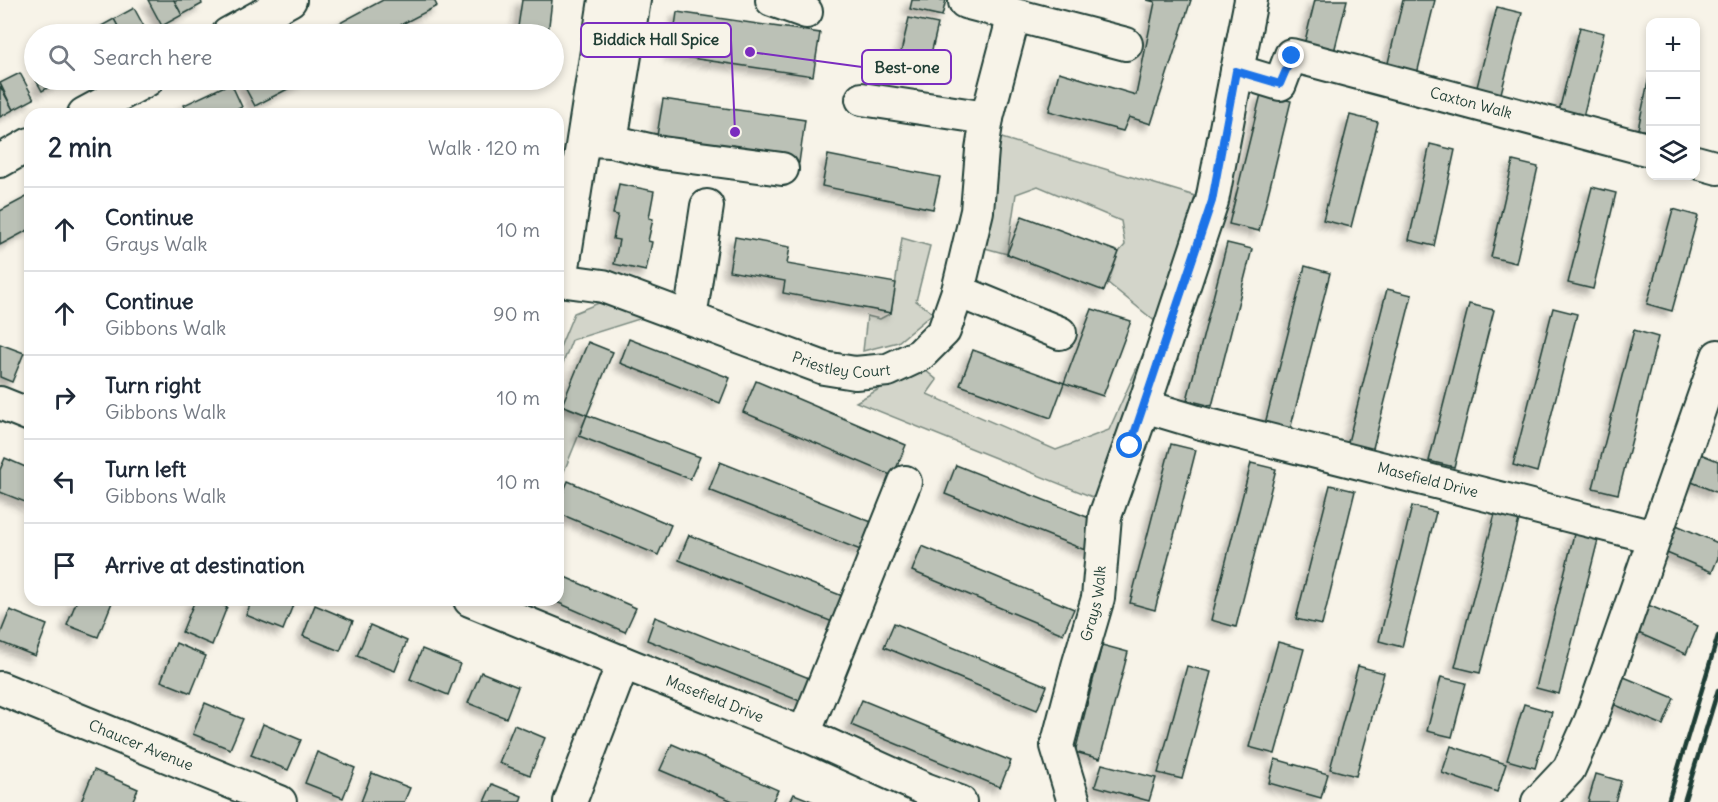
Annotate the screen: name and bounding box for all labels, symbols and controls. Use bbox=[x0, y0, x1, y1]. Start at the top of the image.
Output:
map controls bbox=[1646, 18, 1700, 180]
button: + bbox=[1646, 18, 1700, 72]
callout: Biddick Hall Spice bbox=[581, 23, 731, 57]
search box bbox=[24, 24, 564, 90]
text: Biddick Hall Spice bbox=[593, 29, 719, 50]
icon: search bbox=[45, 41, 78, 74]
route end bbox=[1278, 42, 1304, 68]
text: Search here bbox=[93, 43, 212, 71]
callout: Best-one bbox=[862, 50, 951, 84]
text: Best-one bbox=[874, 57, 940, 77]
button: − bbox=[1646, 72, 1700, 126]
street label: Caxton Walk bbox=[1428, 82, 1515, 123]
button: layers bbox=[1646, 126, 1700, 180]
text: 2 min bbox=[48, 131, 112, 164]
text: Walk · 120 m bbox=[428, 135, 540, 160]
text: Continue bbox=[105, 203, 194, 231]
icon: ahead bbox=[48, 213, 81, 246]
text: 10 m bbox=[497, 217, 540, 242]
text: Grays Walk bbox=[105, 231, 208, 256]
text: Continue bbox=[105, 287, 194, 315]
icon: ahead bbox=[48, 297, 81, 330]
text: 90 m bbox=[493, 301, 540, 326]
text: Gibbons Walk bbox=[105, 315, 226, 340]
street label: Priestley Court bbox=[790, 347, 891, 382]
text: Turn right bbox=[105, 371, 201, 399]
icon: right bbox=[48, 381, 81, 414]
text: 10 m bbox=[497, 385, 540, 410]
text: Gibbons Walk bbox=[105, 399, 226, 424]
route start bbox=[1116, 432, 1142, 458]
text: Turn left bbox=[105, 455, 186, 483]
street label: Masefield Drive bbox=[1376, 458, 1480, 501]
icon: left bbox=[48, 465, 81, 498]
text: 10 m bbox=[497, 469, 540, 494]
text: Gibbons Walk bbox=[105, 483, 226, 508]
icon: arrive bbox=[48, 549, 81, 582]
text: Arrive at destination bbox=[105, 551, 305, 579]
street label: Grays Walk bbox=[1076, 565, 1110, 643]
street label: Masefield Drive bbox=[663, 671, 766, 726]
street label: Chaucer Avenue bbox=[86, 715, 196, 775]

